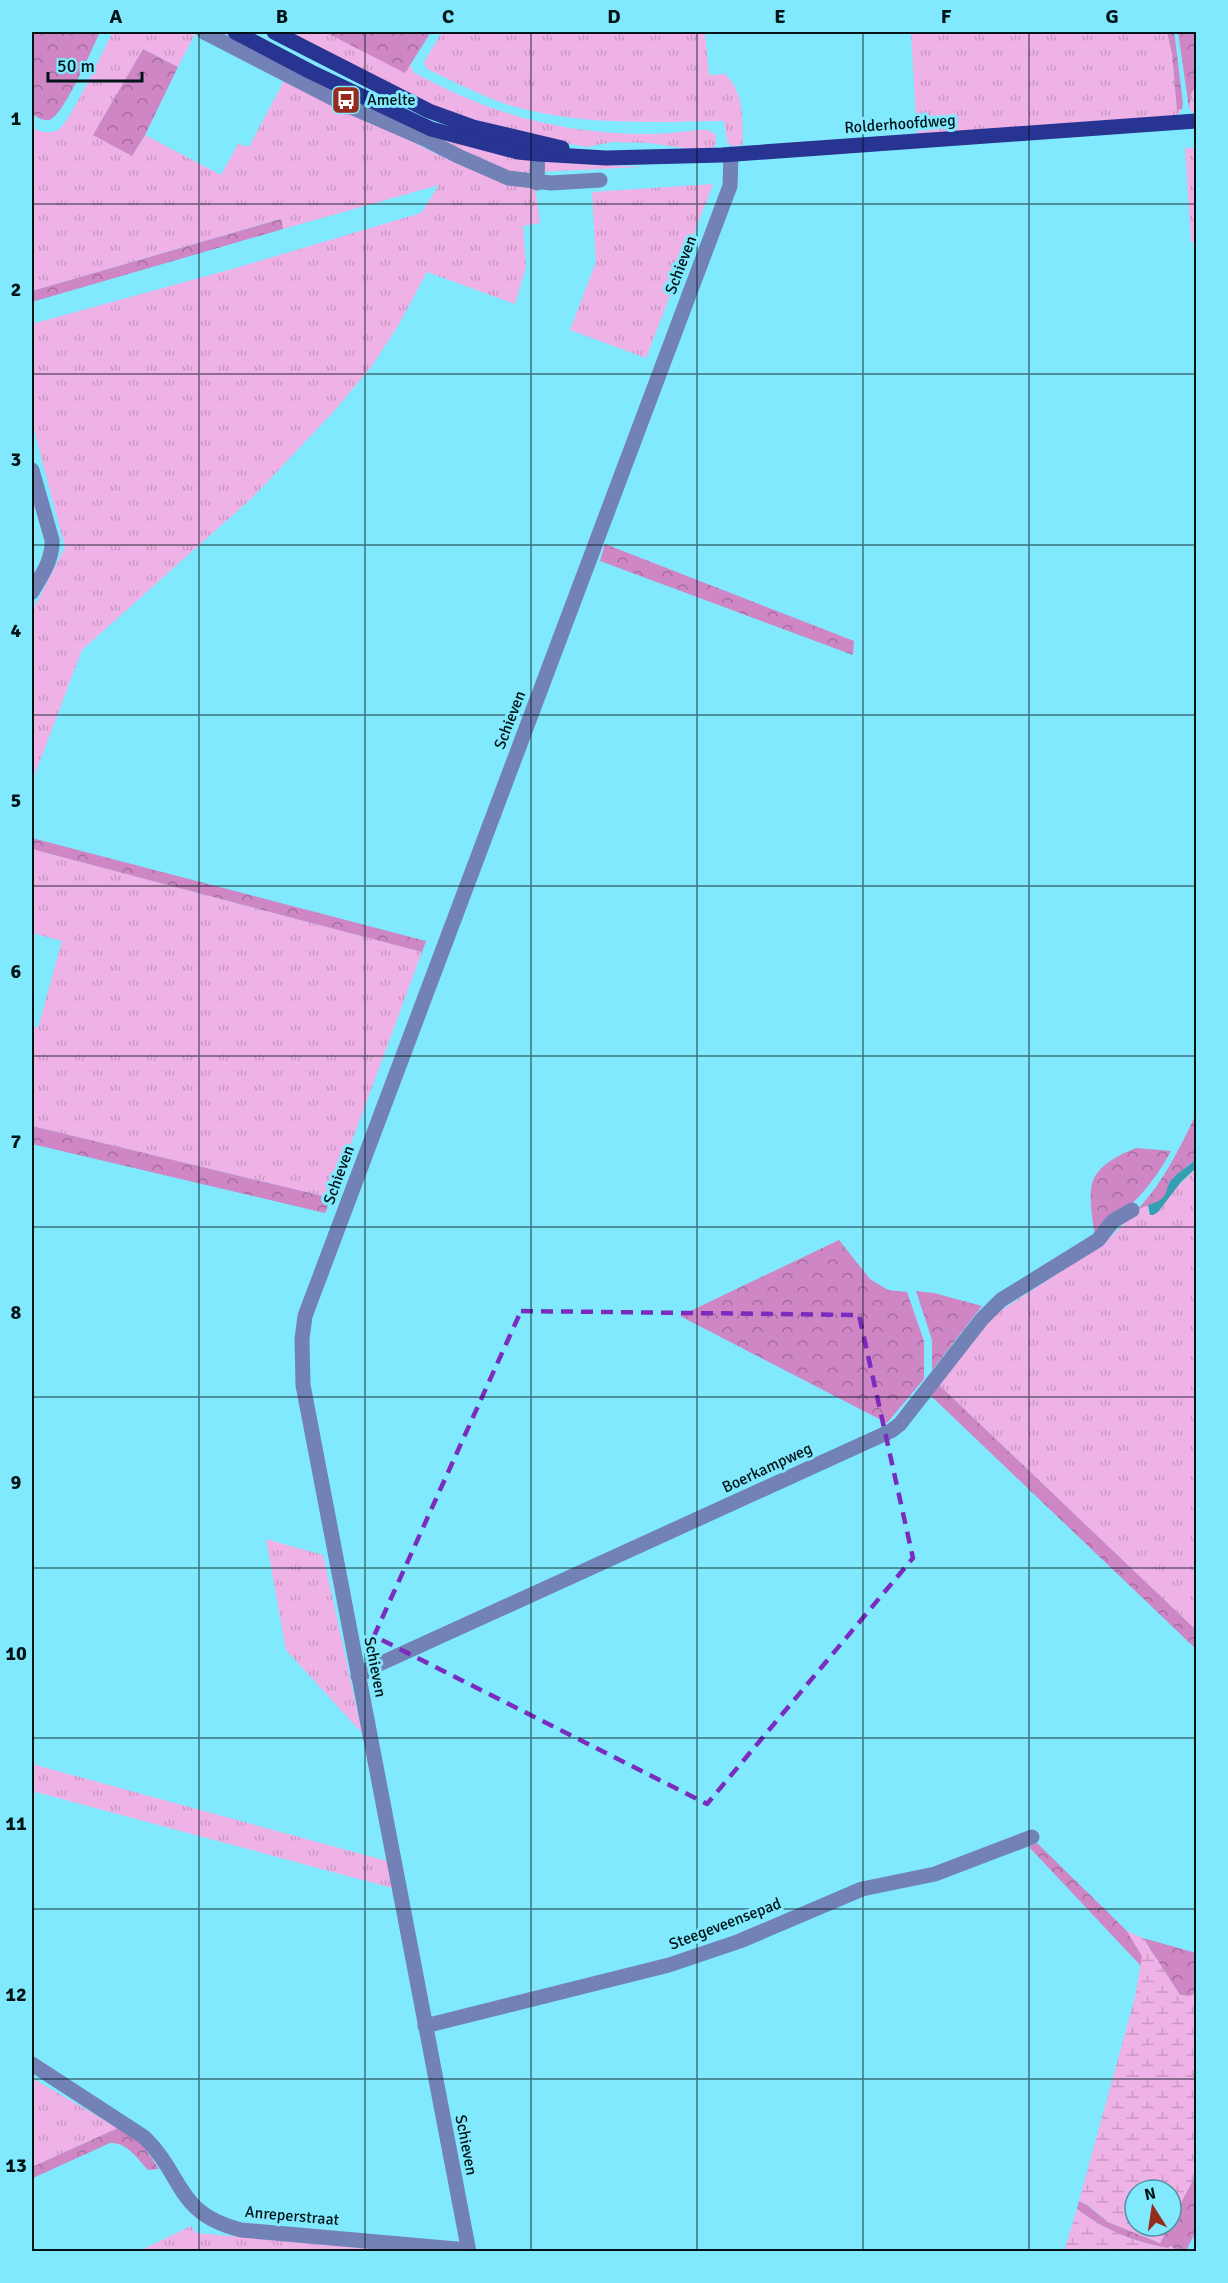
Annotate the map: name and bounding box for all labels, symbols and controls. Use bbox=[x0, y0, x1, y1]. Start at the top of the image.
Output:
text: A bbox=[110, 4, 123, 29]
text: B bbox=[276, 4, 288, 29]
text: C bbox=[442, 4, 454, 29]
text: D bbox=[607, 4, 621, 29]
text: E bbox=[774, 4, 786, 29]
text: F bbox=[941, 4, 952, 29]
text: G bbox=[1105, 4, 1119, 29]
scale bar bbox=[48, 45, 142, 83]
text: 50 m bbox=[57, 55, 95, 77]
bus stop icon: Amelte bbox=[330, 84, 362, 116]
place label: Amelte bbox=[367, 90, 415, 110]
text: 1 bbox=[11, 106, 22, 131]
street label: Rolderhoofdweg bbox=[844, 110, 956, 138]
street label: Schieven bbox=[661, 233, 701, 297]
text: 2 bbox=[11, 277, 21, 302]
text: 3 bbox=[11, 447, 21, 472]
text: 4 bbox=[11, 618, 22, 643]
street label: Schieven bbox=[490, 688, 530, 752]
text: 5 bbox=[11, 788, 21, 813]
text: 6 bbox=[11, 959, 22, 984]
text: 7 bbox=[11, 1129, 22, 1154]
street label: Schieven bbox=[319, 1143, 359, 1207]
text: 8 bbox=[11, 1300, 22, 1325]
street label: Boerkampweg bbox=[719, 1438, 815, 1498]
text: 9 bbox=[11, 1470, 22, 1495]
street label: Schieven bbox=[359, 1635, 391, 1699]
text: 10 bbox=[5, 1641, 27, 1666]
text: 11 bbox=[5, 1811, 27, 1836]
street label: Steegeveensepad bbox=[666, 1893, 784, 1955]
text: 12 bbox=[5, 1982, 27, 2007]
street label: Schieven bbox=[450, 2113, 482, 2177]
text: 13 bbox=[5, 2153, 27, 2178]
north arrow bbox=[1123, 2178, 1183, 2238]
text: N bbox=[1143, 2183, 1158, 2205]
street label: Anreperstraat bbox=[244, 2202, 340, 2230]

